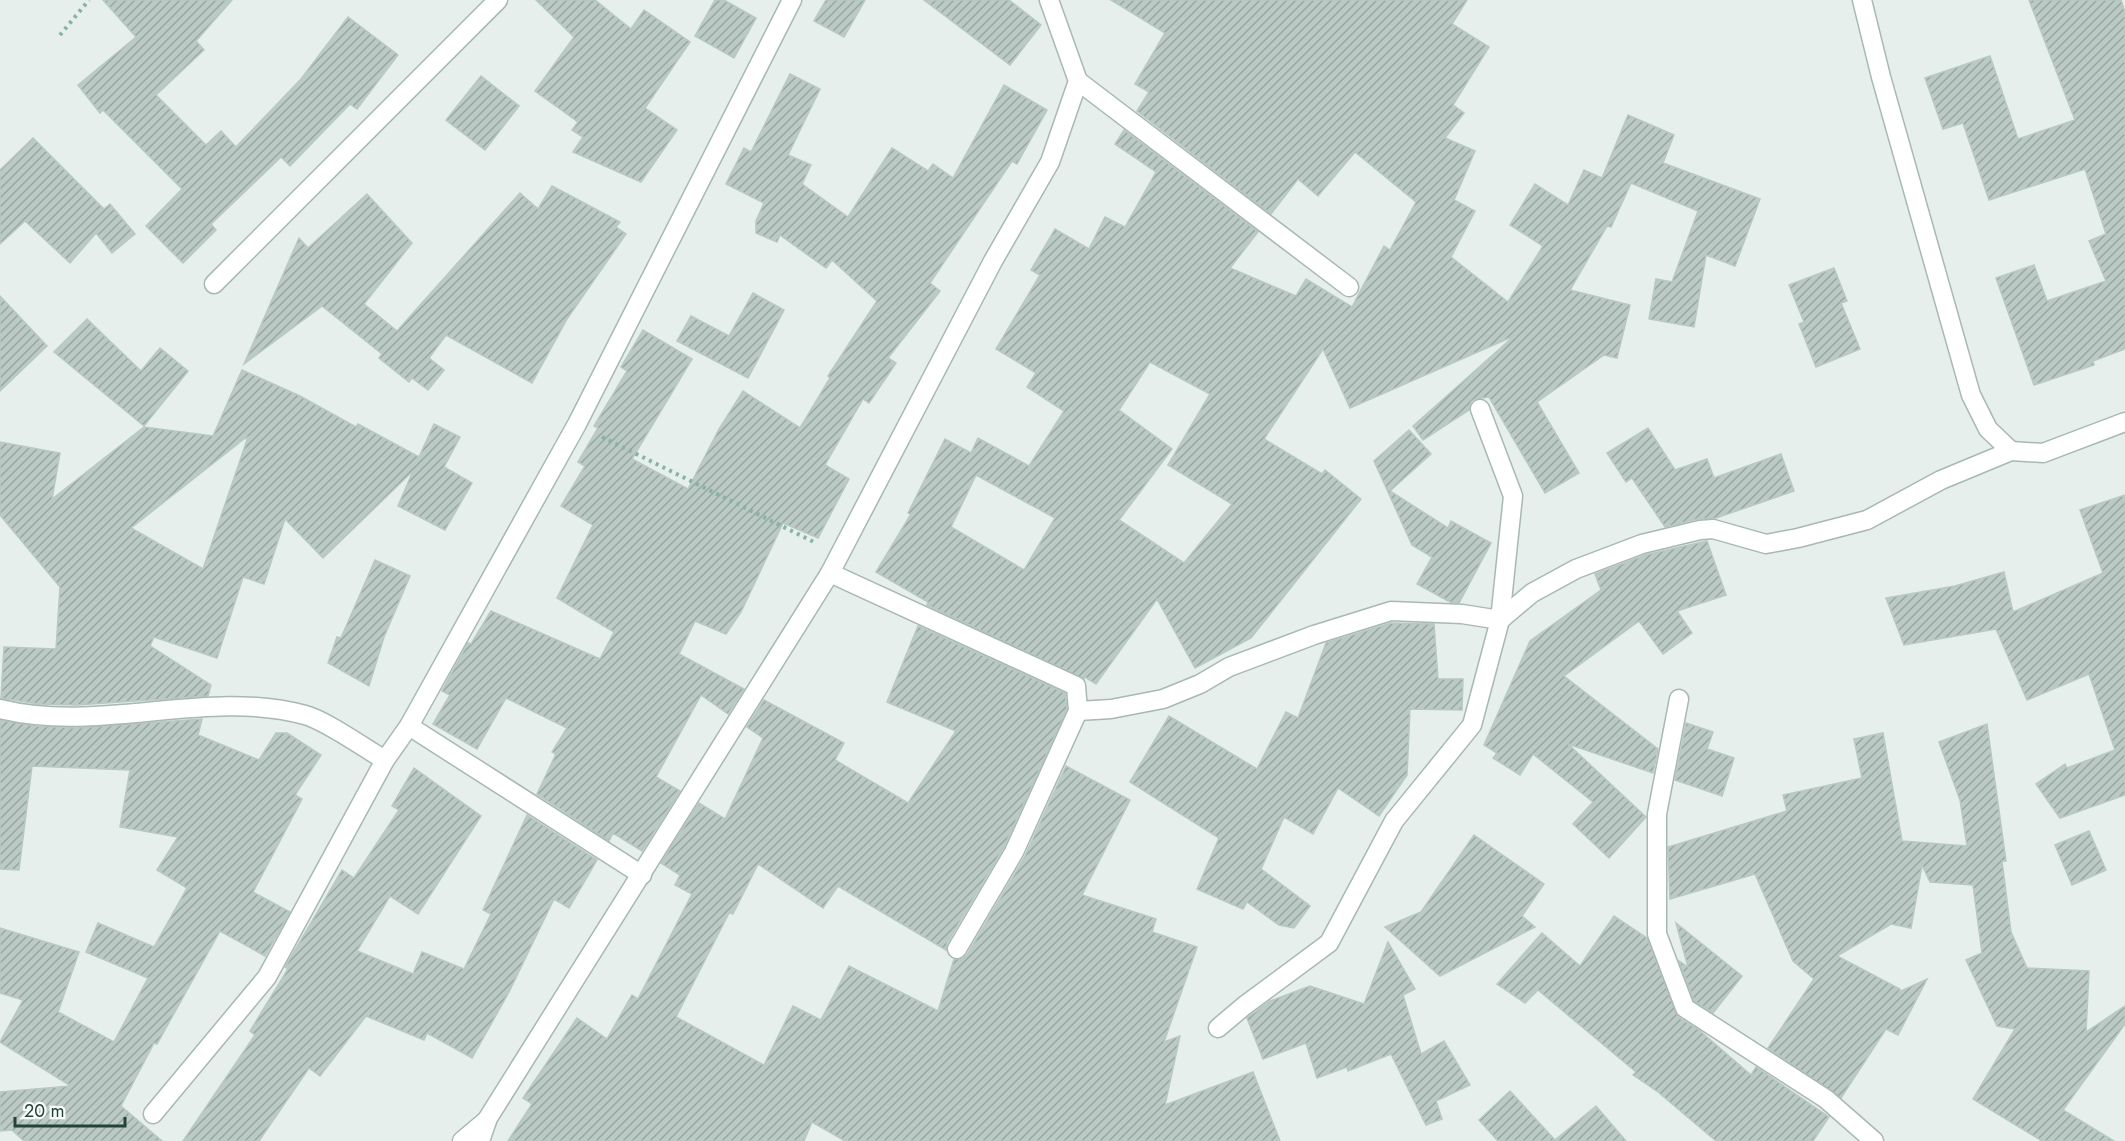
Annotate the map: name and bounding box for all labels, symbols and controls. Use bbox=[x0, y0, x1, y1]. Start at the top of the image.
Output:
scale bar bbox=[15, 1090, 124, 1128]
text: 20 m bbox=[24, 1098, 64, 1124]

